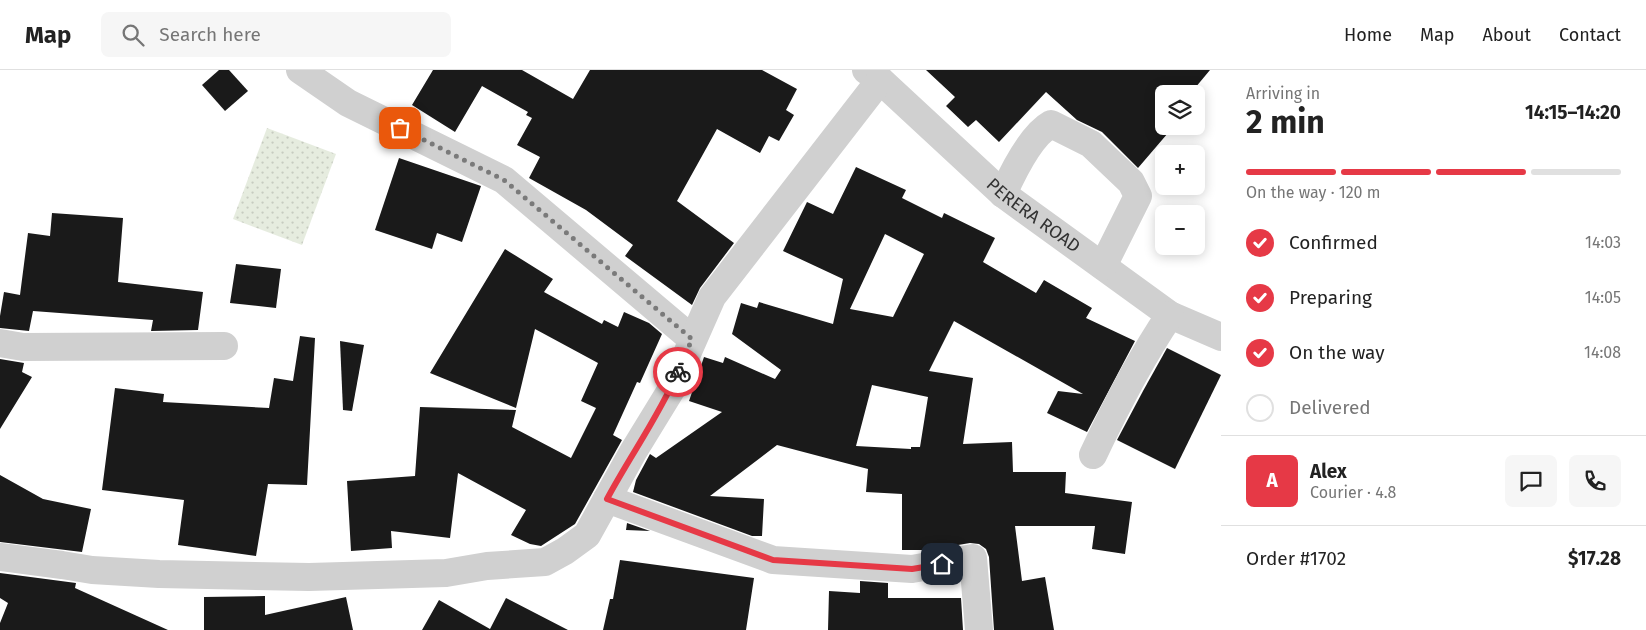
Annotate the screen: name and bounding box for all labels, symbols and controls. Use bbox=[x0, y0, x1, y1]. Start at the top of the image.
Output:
search box bbox=[101, 12, 451, 57]
text: Map bbox=[25, 21, 71, 49]
icon: search bbox=[119, 21, 147, 49]
text: Search here bbox=[159, 23, 261, 46]
text: Home bbox=[1344, 24, 1392, 46]
text: Map bbox=[1420, 24, 1454, 46]
text: About bbox=[1482, 24, 1531, 46]
text: Contact bbox=[1559, 24, 1621, 46]
text: Arriving in bbox=[1246, 84, 1320, 103]
map controls bbox=[1155, 85, 1205, 255]
button: layers bbox=[1155, 85, 1205, 135]
text: 14:15–14:20 bbox=[1525, 101, 1621, 124]
text: 2 min bbox=[1246, 103, 1325, 141]
pin bbox=[379, 107, 421, 149]
icon: bag bbox=[386, 114, 414, 142]
button: + bbox=[1155, 145, 1205, 195]
street label: PERERA ROAD bbox=[982, 173, 1085, 257]
text: On the way · 120 m bbox=[1246, 183, 1380, 202]
button: − bbox=[1155, 205, 1205, 255]
icon: check bbox=[1246, 229, 1274, 257]
text: Confirmed bbox=[1289, 231, 1378, 254]
text: 14:03 bbox=[1585, 233, 1621, 252]
icon: check bbox=[1246, 284, 1274, 312]
text: Preparing bbox=[1289, 286, 1372, 309]
text: 14:05 bbox=[1585, 288, 1621, 307]
icon: check bbox=[1246, 339, 1274, 367]
text: On the way bbox=[1289, 341, 1385, 364]
text: 14:08 bbox=[1584, 343, 1621, 362]
courier bbox=[653, 347, 703, 397]
icon: bike bbox=[664, 358, 692, 386]
text: Delivered bbox=[1289, 396, 1371, 419]
button: chat bbox=[1505, 455, 1557, 507]
button: phone bbox=[1569, 455, 1621, 507]
text: Alex bbox=[1310, 460, 1347, 483]
text: A bbox=[1266, 469, 1278, 492]
text: Courier · 4.8 bbox=[1310, 483, 1396, 502]
pin bbox=[921, 543, 963, 585]
text: Order #1702 bbox=[1246, 547, 1346, 570]
text: $17.28 bbox=[1568, 547, 1621, 570]
icon: home bbox=[928, 550, 956, 578]

